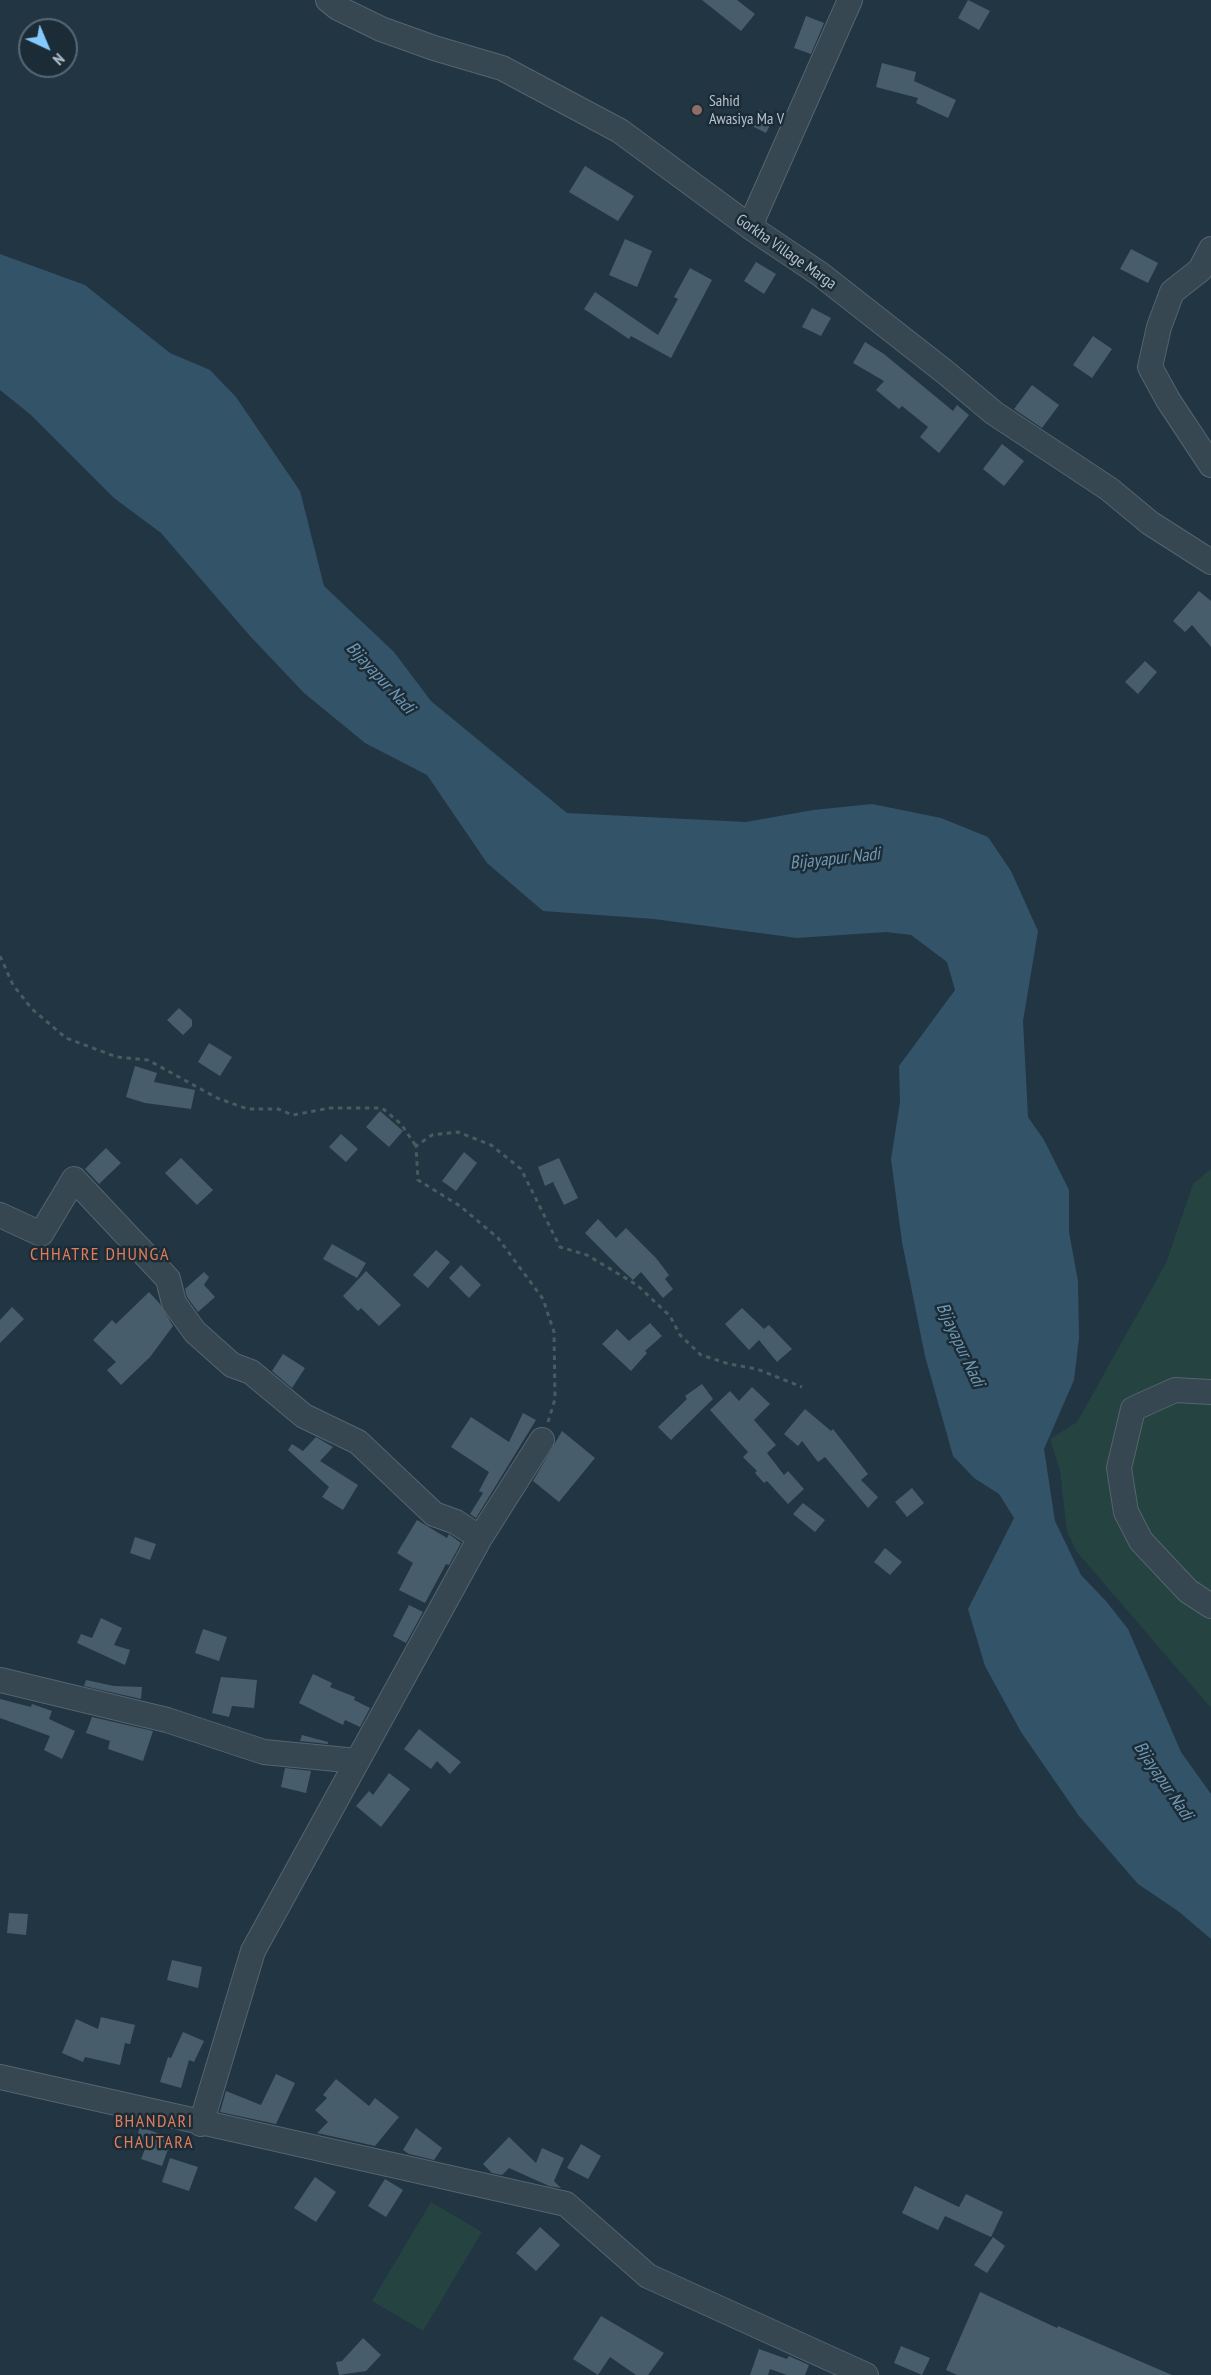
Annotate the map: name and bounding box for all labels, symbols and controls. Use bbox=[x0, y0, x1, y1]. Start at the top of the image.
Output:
north arrow bbox=[18, 18, 78, 78]
text: N bbox=[49, 49, 69, 70]
place label: Sahid Awasiya Ma V bbox=[709, 91, 784, 129]
marker: Sahid Awasiya Ma V bbox=[690, 103, 704, 117]
street label: Gorkha Village Marga bbox=[732, 210, 840, 294]
water label: Bijayapur Nadi bbox=[341, 638, 419, 718]
water label: Bijayapur Nadi bbox=[789, 844, 881, 874]
district label: CHHATRE DHUNGA bbox=[30, 1244, 170, 1266]
water label: Bijayapur Nadi bbox=[931, 1299, 989, 1391]
water label: Bijayapur Nadi bbox=[1129, 1737, 1197, 1825]
district label: BHANDARI CHAUTARA bbox=[114, 2111, 194, 2154]

